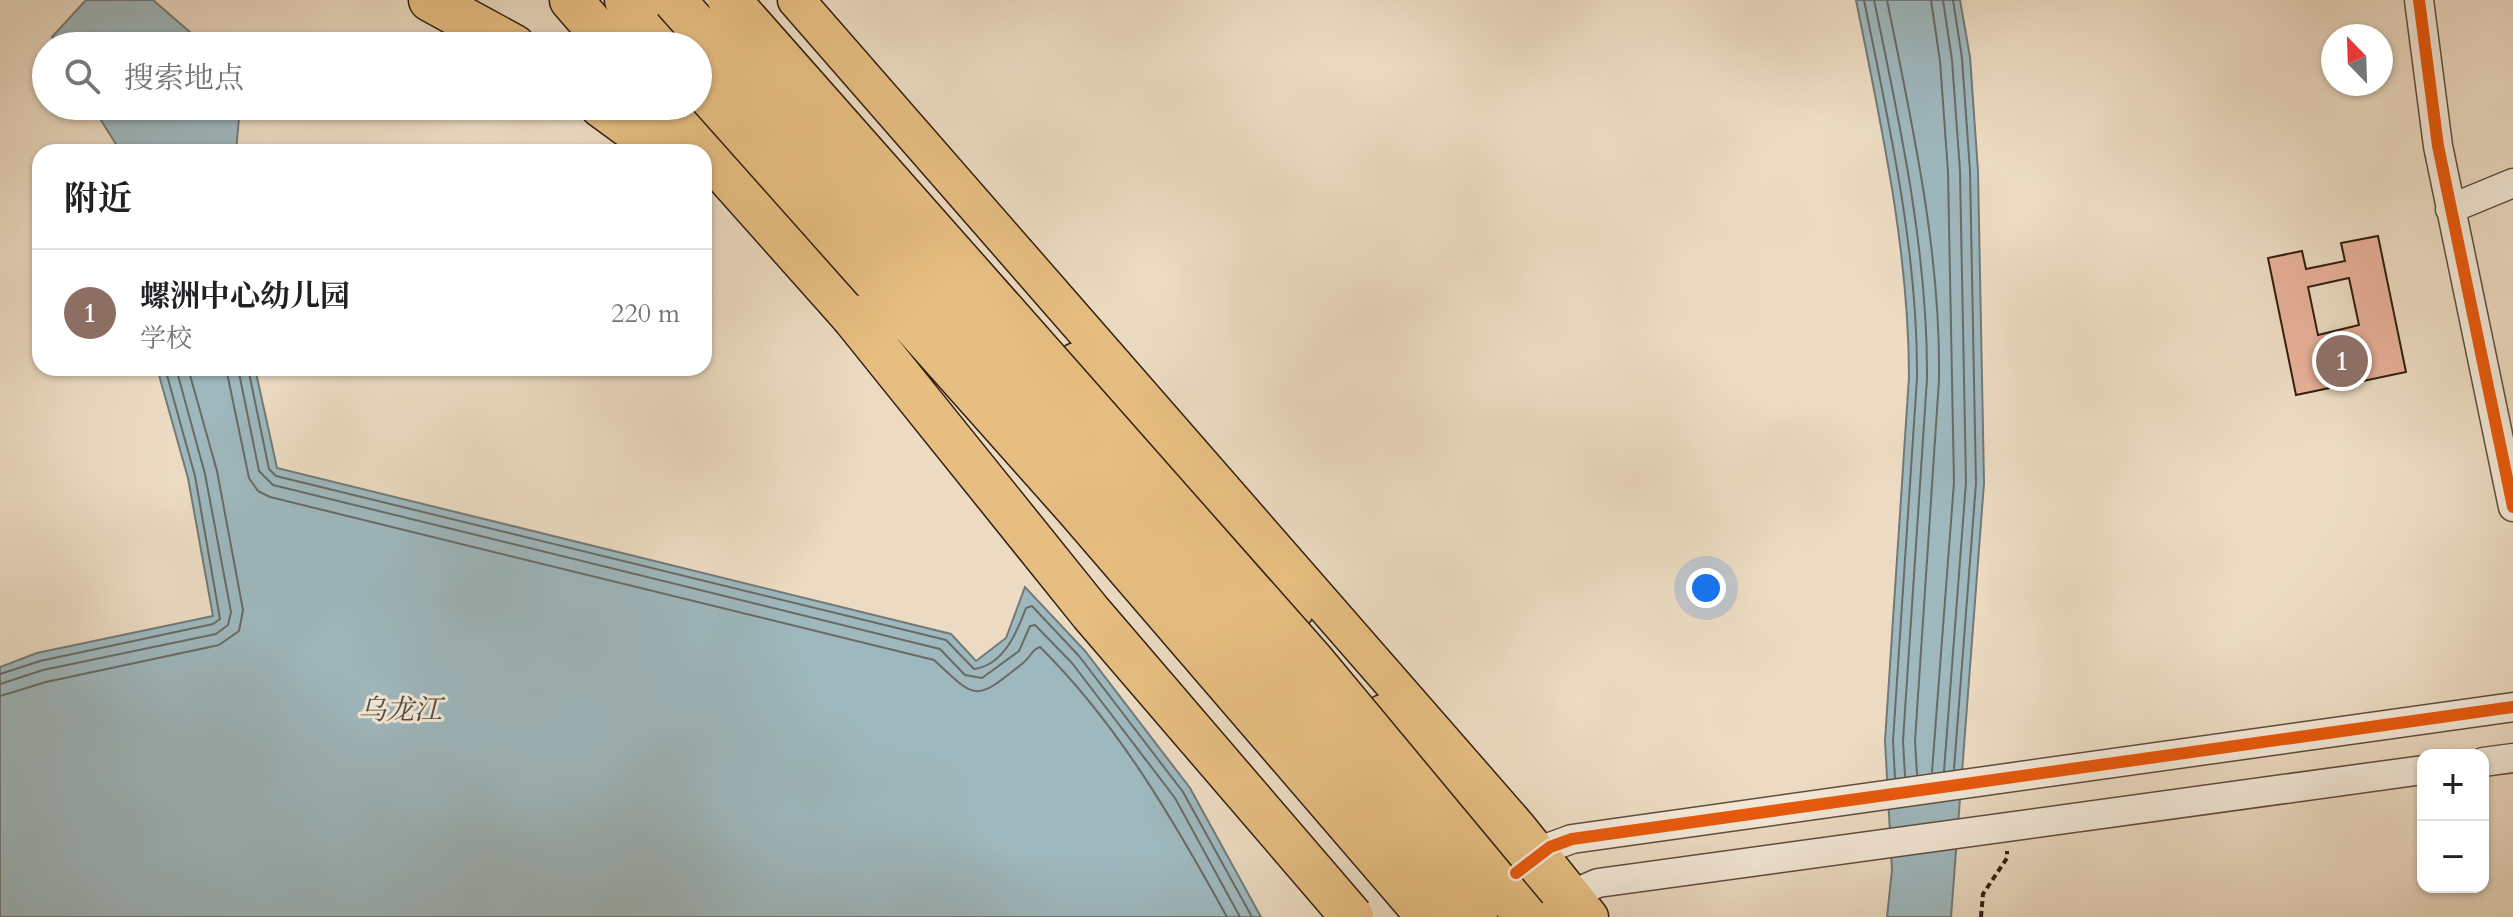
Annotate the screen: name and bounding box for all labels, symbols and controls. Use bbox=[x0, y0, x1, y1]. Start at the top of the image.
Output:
north arrow bbox=[2321, 24, 2393, 96]
search box bbox=[32, 32, 712, 120]
icon: search bbox=[60, 54, 104, 98]
text: 搜索地点 bbox=[124, 58, 244, 99]
text: 附近 bbox=[64, 176, 132, 222]
text: 螺洲中心幼儿园 bbox=[140, 276, 350, 317]
text: 1 bbox=[83, 296, 97, 331]
text: 220 m bbox=[611, 296, 680, 331]
text: 学校 bbox=[140, 321, 192, 356]
pin: 1 bbox=[2316, 331, 2368, 391]
your location bbox=[1686, 568, 1726, 608]
water label: 乌龙江 bbox=[358, 691, 446, 729]
map controls bbox=[2417, 749, 2489, 893]
button: + bbox=[2417, 749, 2489, 821]
button: − bbox=[2417, 821, 2489, 893]

